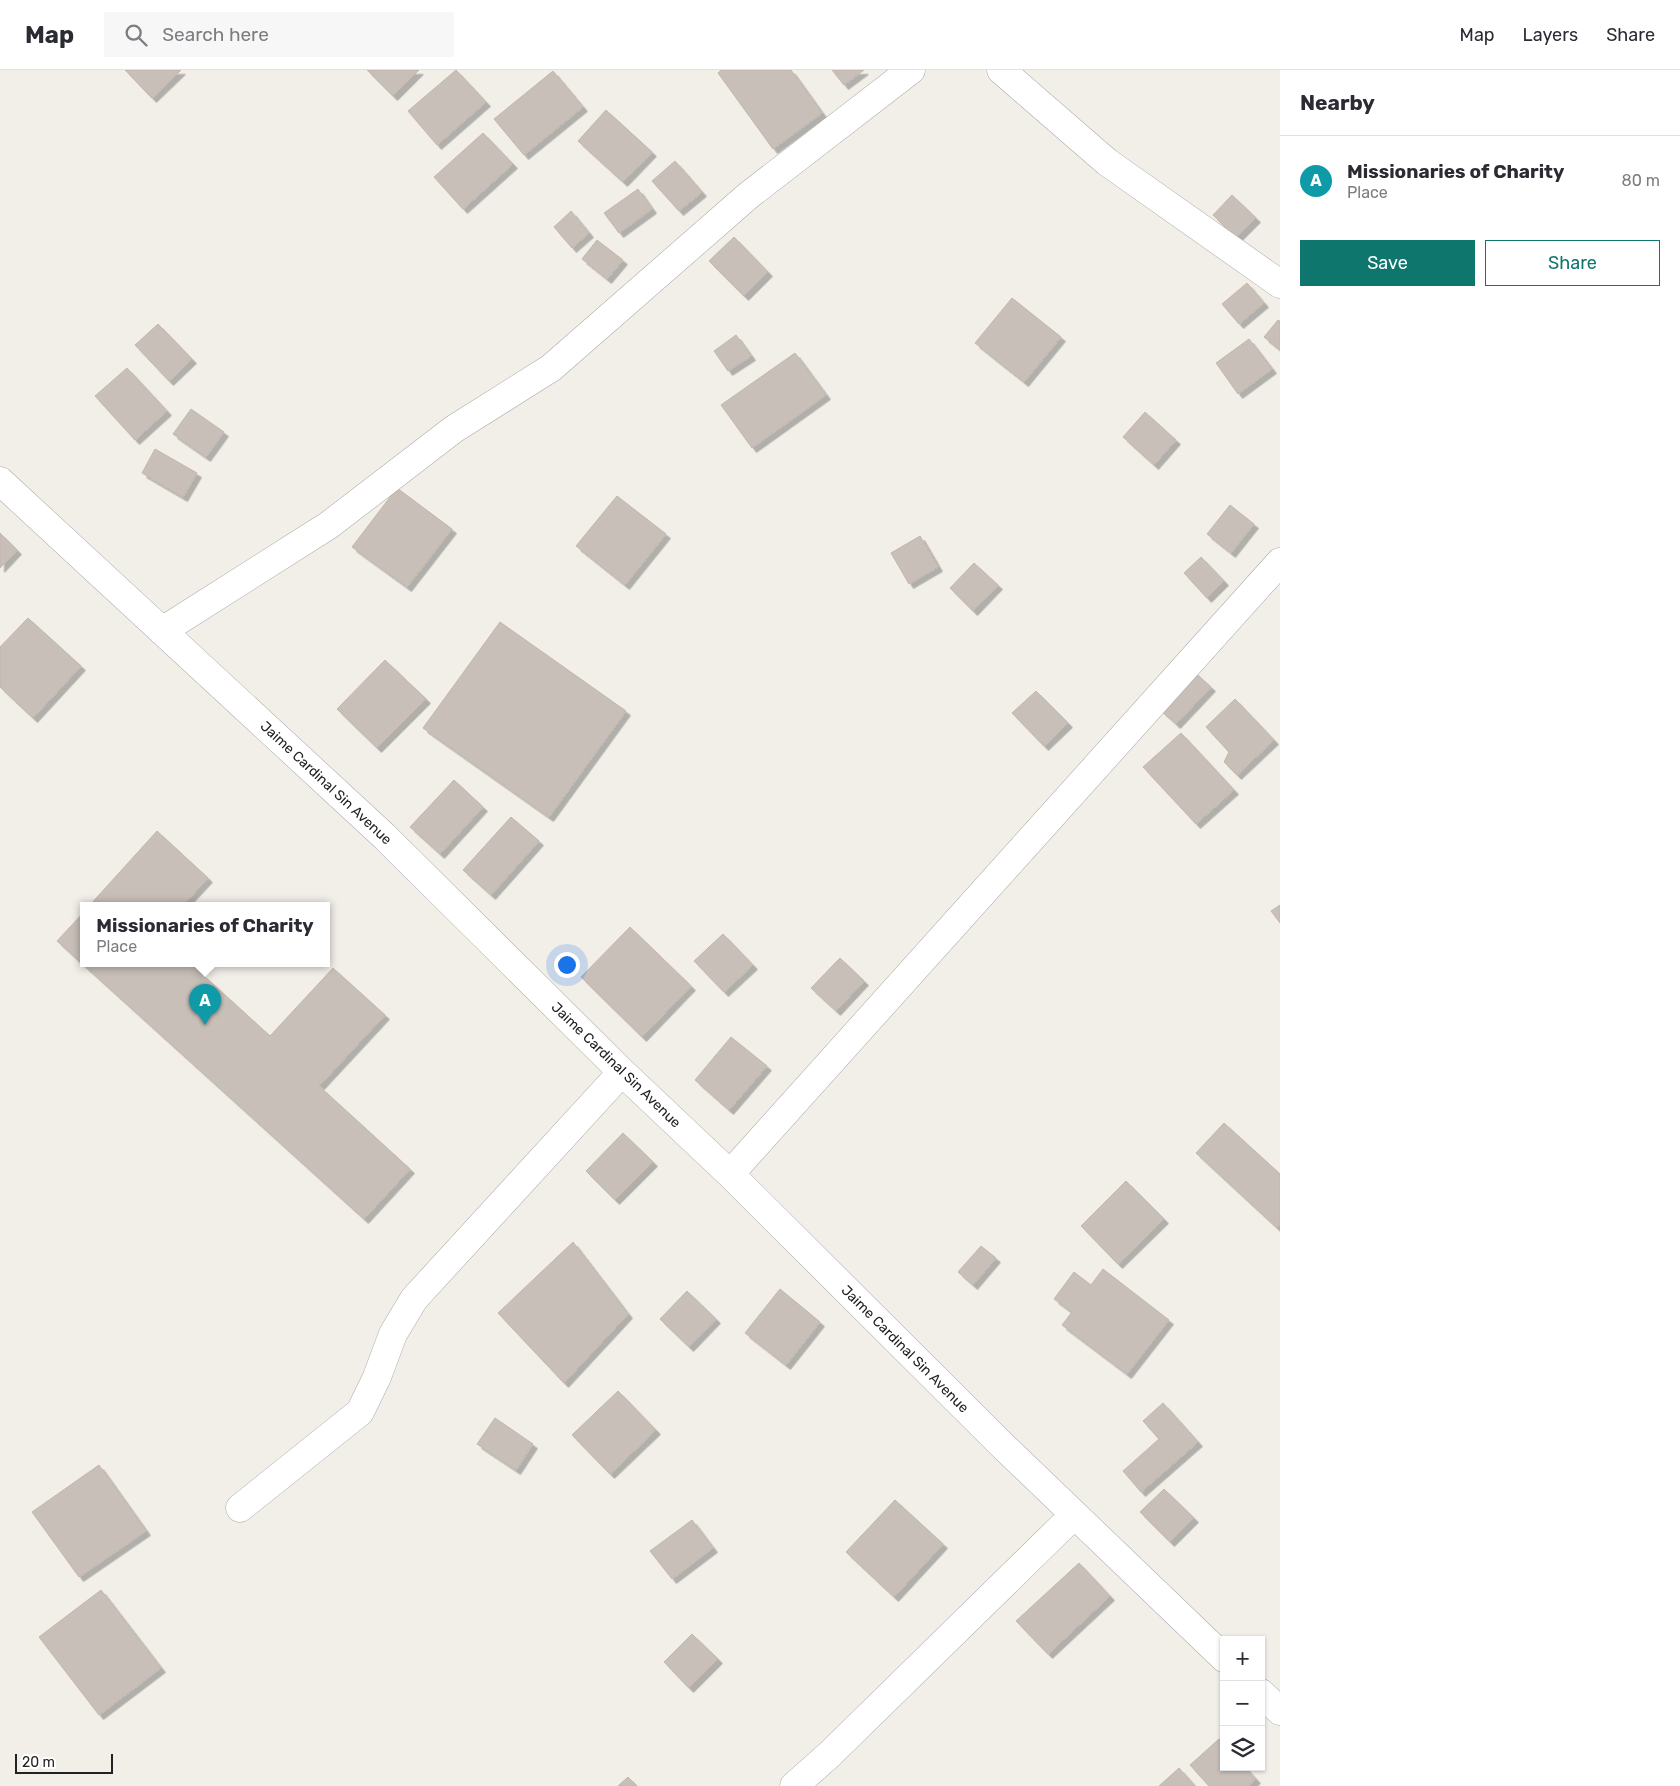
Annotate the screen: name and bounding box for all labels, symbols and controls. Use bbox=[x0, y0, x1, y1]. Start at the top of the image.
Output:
search box bbox=[104, 12, 454, 57]
text: Map bbox=[25, 21, 74, 49]
icon: search bbox=[122, 21, 150, 49]
text: Search here bbox=[162, 23, 269, 46]
text: Map bbox=[1460, 24, 1495, 46]
text: Layers bbox=[1523, 24, 1578, 46]
text: Share bbox=[1606, 24, 1655, 46]
text: Nearby bbox=[1300, 90, 1375, 115]
text: Missionaries of Charity bbox=[1347, 160, 1564, 183]
text: A bbox=[1310, 171, 1322, 190]
text: 80 m bbox=[1622, 171, 1660, 190]
text: Place bbox=[1347, 183, 1388, 202]
button: Save bbox=[1300, 240, 1475, 286]
button: Share bbox=[1485, 240, 1660, 286]
street label: Jaime Cardinal Sin Avenue bbox=[257, 718, 395, 848]
popup bbox=[80, 902, 330, 967]
text: Missionaries of Charity bbox=[96, 914, 314, 937]
text: Place bbox=[96, 937, 137, 956]
your location bbox=[554, 952, 580, 978]
pin: A bbox=[189, 984, 221, 1025]
street label: Jaime Cardinal Sin Avenue bbox=[548, 999, 684, 1131]
street label: Jaime Cardinal Sin Avenue bbox=[838, 1282, 972, 1416]
map controls bbox=[1220, 1636, 1265, 1771]
button: + bbox=[1220, 1636, 1265, 1681]
button: − bbox=[1220, 1681, 1265, 1726]
button: layers bbox=[1220, 1726, 1265, 1771]
scale bar bbox=[15, 1751, 112, 1774]
text: 20 m bbox=[22, 1754, 55, 1771]

